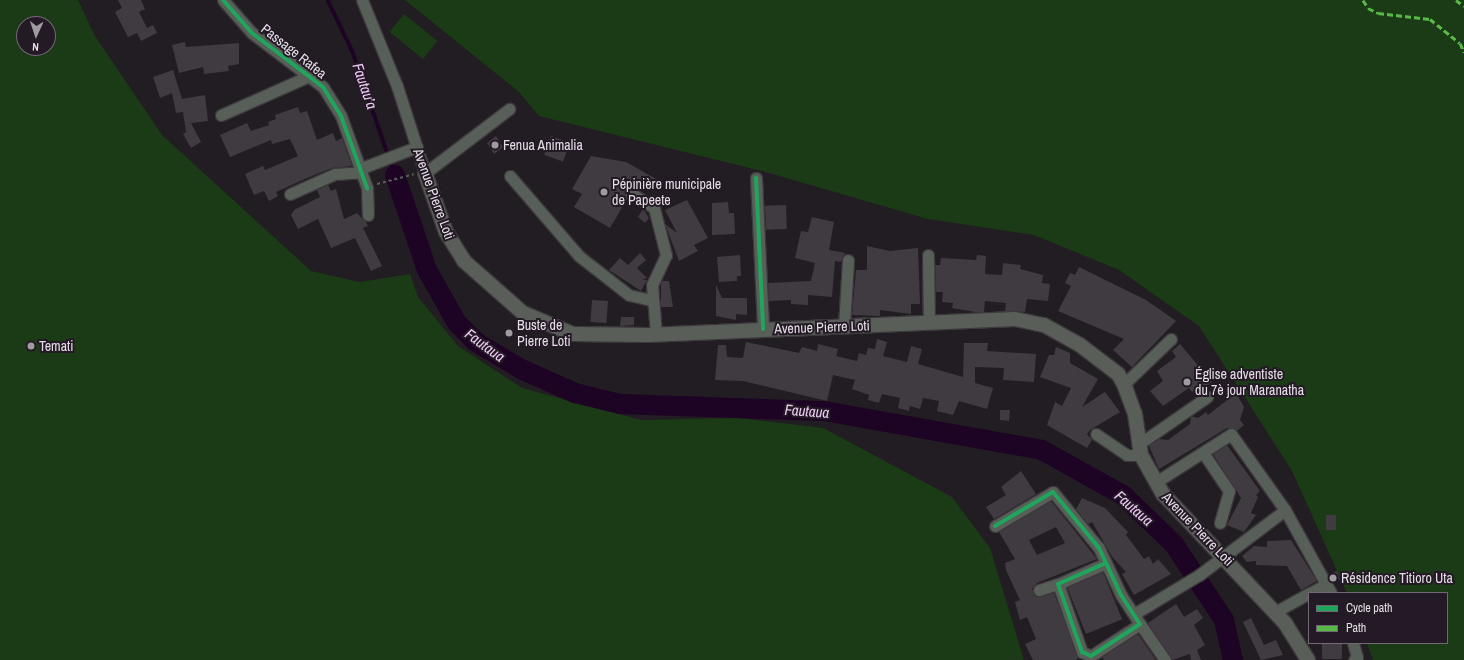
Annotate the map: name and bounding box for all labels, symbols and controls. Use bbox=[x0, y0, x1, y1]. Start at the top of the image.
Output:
north arrow bbox=[16, 16, 56, 56]
street label: Passage Rafea bbox=[258, 20, 330, 82]
text: N bbox=[32, 40, 39, 54]
water label: Fautau’a bbox=[349, 61, 381, 111]
place label: Fenua Animalia bbox=[503, 137, 583, 153]
marker: Fenua Animalia bbox=[490, 140, 500, 150]
street label: Avenue Pierre Loti bbox=[410, 146, 458, 242]
place label: Pépinière municipale de Papeete bbox=[612, 176, 721, 208]
marker: Pépinière municipale de Papeete bbox=[599, 187, 609, 197]
place label: Buste de Pierre Loti bbox=[517, 317, 571, 350]
street label: Avenue Pierre Loti bbox=[774, 317, 870, 337]
water label: Fautaua bbox=[462, 325, 508, 365]
marker: Buste de Pierre Loti bbox=[504, 328, 514, 338]
place label: Temati bbox=[39, 338, 73, 354]
marker: Temati bbox=[26, 341, 36, 351]
place label: Église adventiste du 7è jour Maranatha bbox=[1195, 366, 1304, 398]
marker: Église adventiste du 7è jour Maranatha bbox=[1182, 377, 1192, 387]
water label: Fautaua bbox=[784, 400, 830, 422]
water label: Fautaua bbox=[1111, 487, 1157, 529]
street label: Avenue Pierre Loti bbox=[1159, 489, 1237, 569]
place label: Résidence Titioro Uta bbox=[1341, 570, 1453, 586]
marker: Résidence Titioro Uta bbox=[1328, 573, 1338, 583]
legend bbox=[1308, 592, 1448, 644]
text: Cycle path bbox=[1346, 600, 1393, 616]
text: Path bbox=[1346, 620, 1366, 636]

